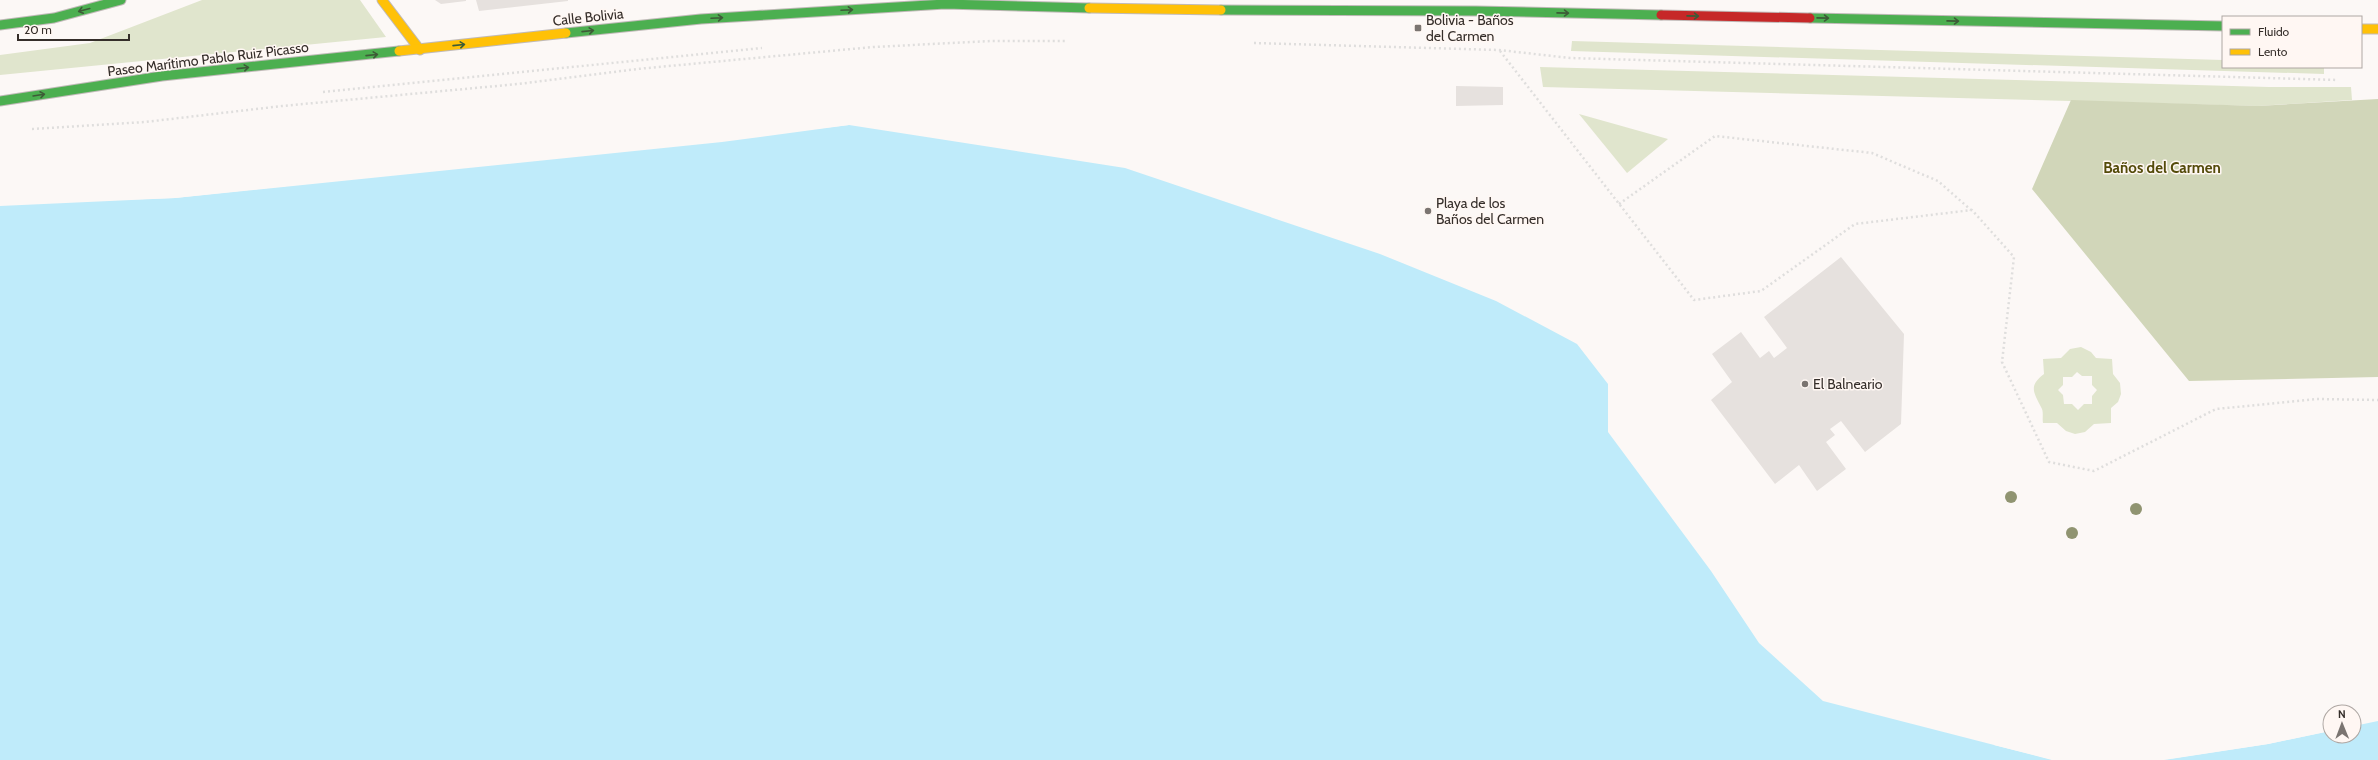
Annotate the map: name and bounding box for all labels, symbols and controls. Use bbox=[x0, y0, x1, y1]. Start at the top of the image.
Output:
street label: Calle Bolivia bbox=[552, 4, 625, 30]
one-way arrow bbox=[840, 6, 853, 14]
one-way arrow bbox=[77, 7, 90, 14]
one-way arrow bbox=[1556, 9, 1569, 17]
place label: Bolivia - Baños del Carmen bbox=[1426, 11, 1514, 45]
one-way arrow bbox=[1686, 12, 1699, 20]
one-way arrow bbox=[710, 14, 723, 21]
one-way arrow bbox=[1816, 15, 1829, 22]
scale bar bbox=[18, 16, 129, 42]
legend bbox=[2222, 16, 2362, 68]
one-way arrow bbox=[1946, 17, 1959, 25]
text: 20 m bbox=[24, 22, 52, 37]
marker: Bolivia - Baños del Carmen bbox=[1413, 23, 1423, 33]
text: Fluido bbox=[2258, 24, 2290, 39]
one-way arrow bbox=[581, 27, 594, 35]
street label: Paseo Marítimo Pablo Ruiz Picasso bbox=[106, 38, 310, 80]
one-way arrow bbox=[452, 42, 465, 49]
text: Lento bbox=[2258, 44, 2288, 59]
one-way arrow bbox=[365, 51, 378, 58]
one-way arrow bbox=[236, 64, 249, 72]
one-way arrow bbox=[32, 91, 45, 99]
district label: Baños del Carmen bbox=[2103, 159, 2221, 177]
place label: Playa de los Baños del Carmen bbox=[1436, 194, 1544, 228]
marker: Playa de los Baños del Carmen bbox=[1423, 206, 1433, 216]
place label: El Balneario bbox=[1813, 375, 1883, 393]
marker: El Balneario bbox=[1800, 379, 1810, 389]
north arrow bbox=[2322, 704, 2362, 744]
text: N bbox=[2338, 707, 2346, 721]

